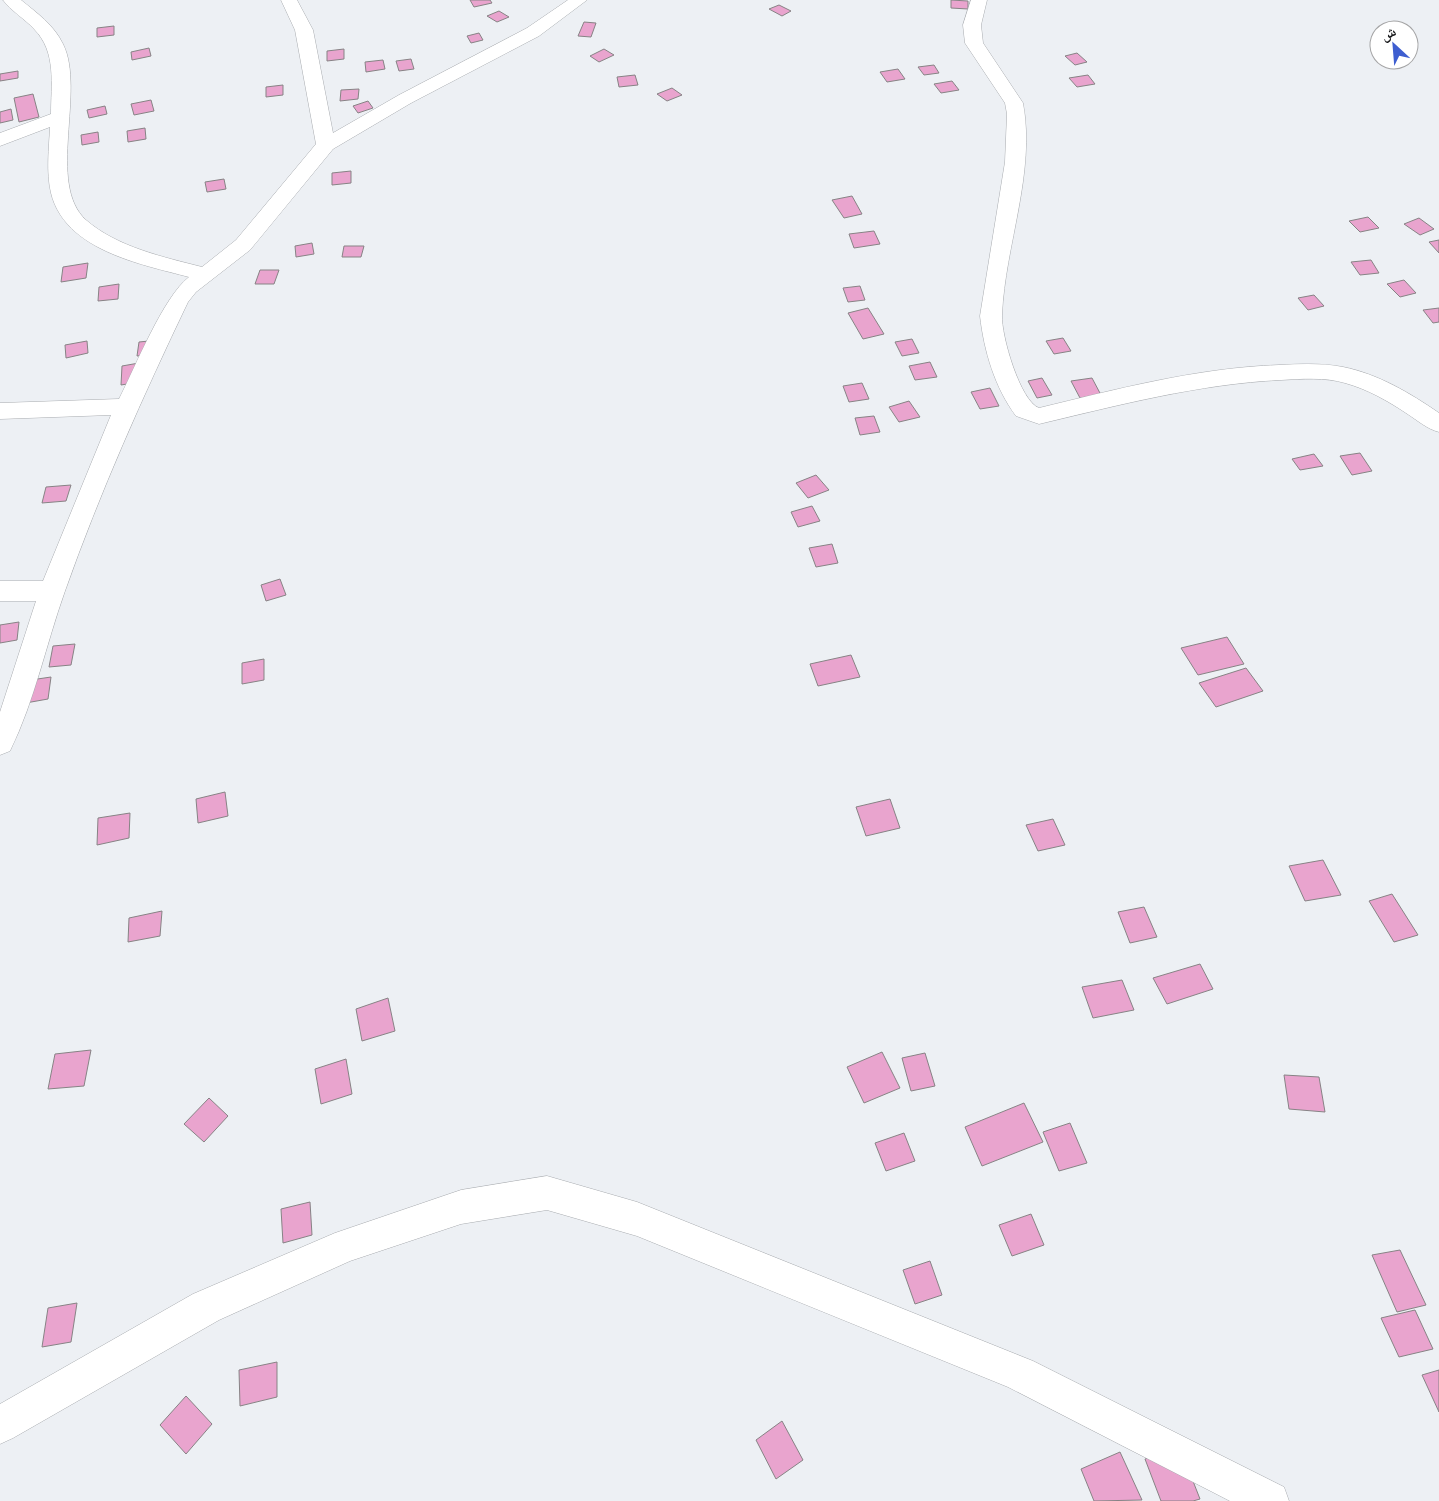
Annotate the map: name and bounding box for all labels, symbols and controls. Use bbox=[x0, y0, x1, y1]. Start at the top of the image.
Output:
north arrow bbox=[1369, 20, 1419, 70]
text: ش bbox=[1378, 23, 1399, 45]

